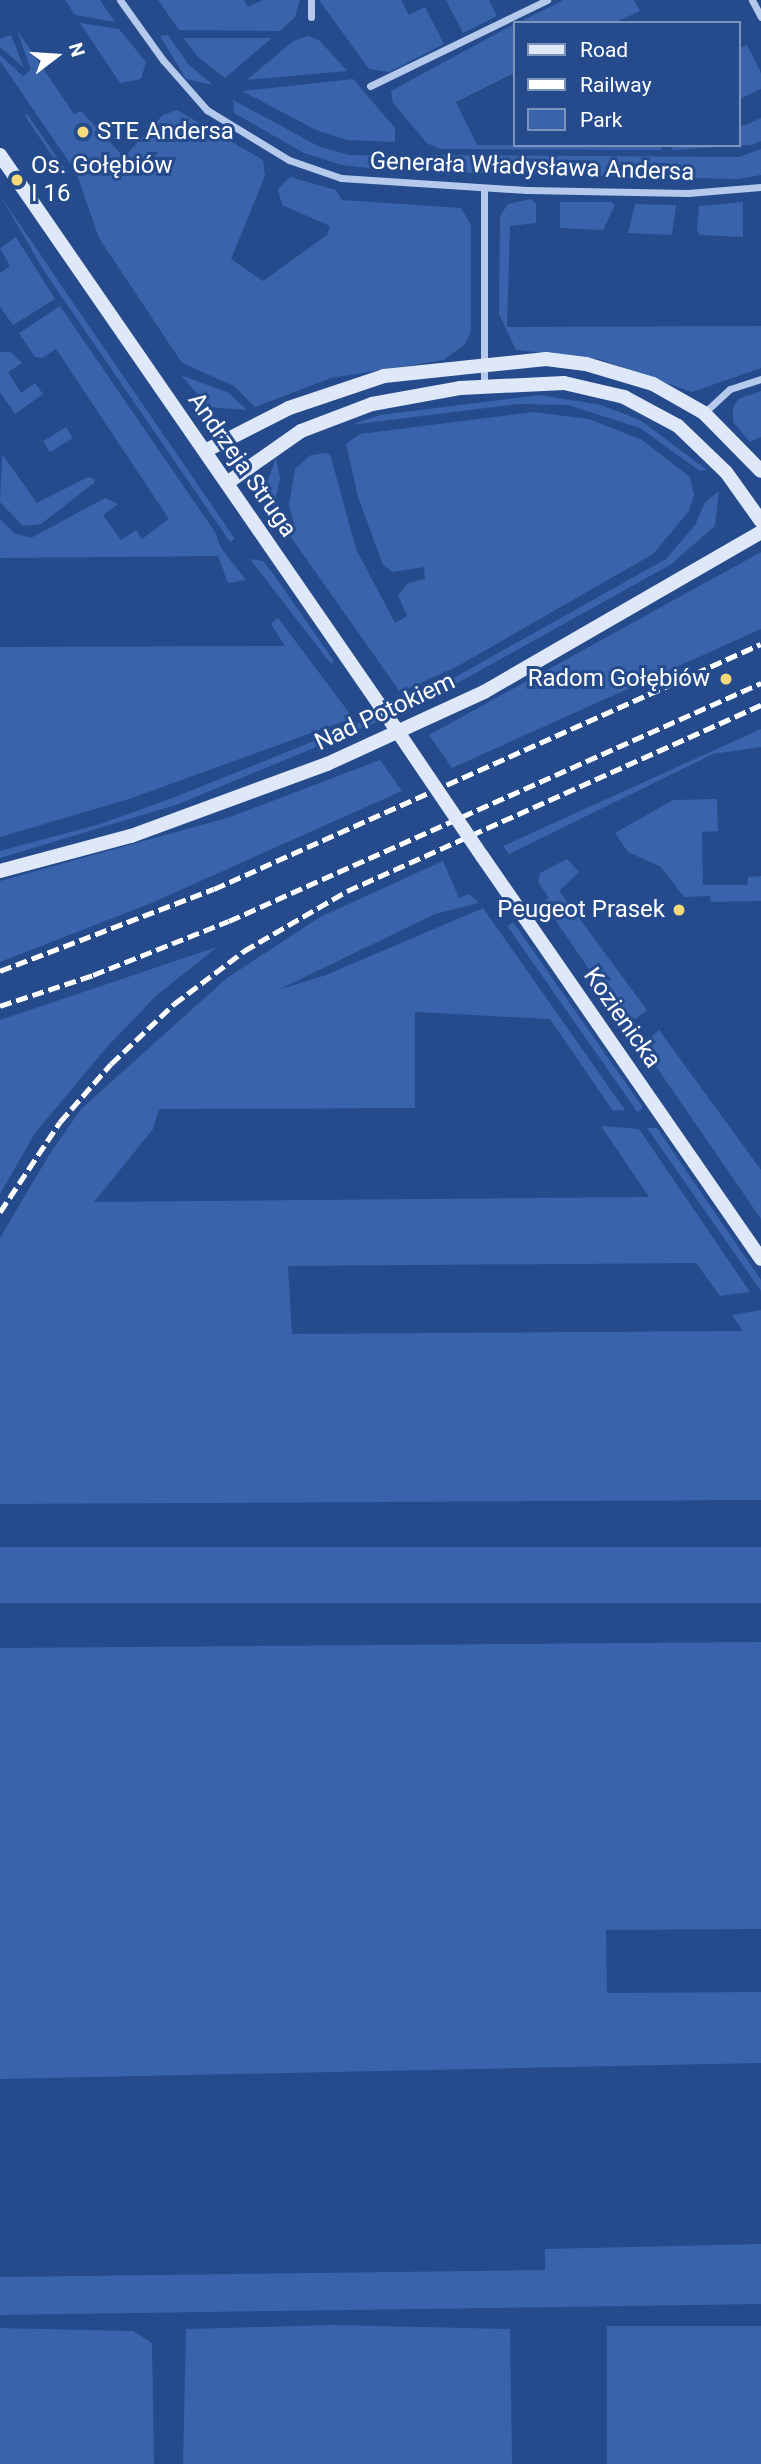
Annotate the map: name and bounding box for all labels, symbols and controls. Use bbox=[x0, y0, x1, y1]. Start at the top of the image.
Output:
north arrow bbox=[21, 21, 91, 91]
legend bbox=[512, 21, 740, 147]
text: Road bbox=[580, 38, 628, 62]
text: N bbox=[64, 40, 90, 59]
text: Railway bbox=[580, 73, 652, 97]
text: Park bbox=[580, 108, 622, 132]
place label: STE Andersa bbox=[97, 118, 234, 146]
marker: STE Andersa bbox=[75, 124, 91, 140]
street label: Generała Władysława Andersa bbox=[369, 147, 695, 187]
place label: Os. Gołębiów I 16 bbox=[31, 152, 172, 208]
marker: Os. Gołębiów I 16 bbox=[9, 172, 25, 188]
street label: Andrzeja Struga bbox=[182, 387, 302, 543]
place label: Radom Gołębiów bbox=[528, 665, 710, 693]
street label: Nad Potokiem bbox=[310, 667, 460, 757]
marker: Radom Gołębiów bbox=[716, 669, 736, 689]
place label: Peugeot Prasek bbox=[497, 896, 665, 924]
marker: Peugeot Prasek bbox=[671, 902, 687, 918]
street label: Kozienicka bbox=[577, 962, 667, 1074]

